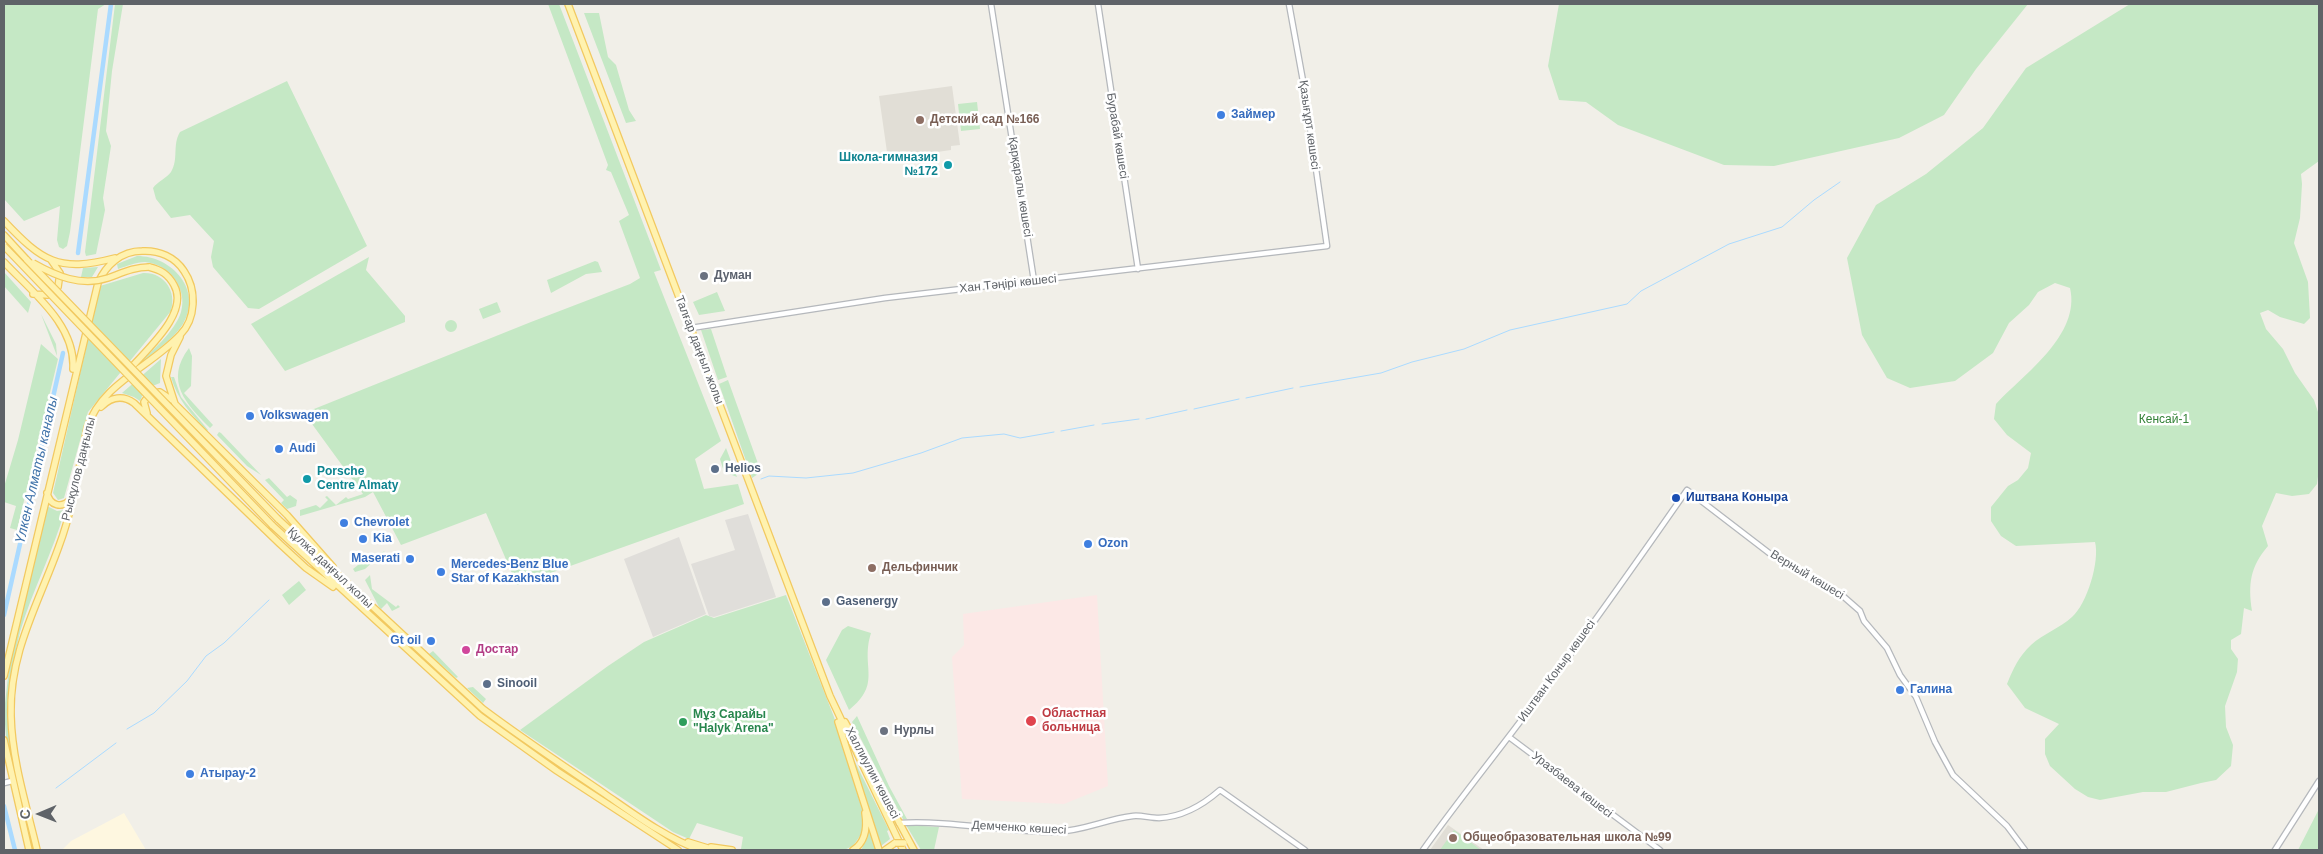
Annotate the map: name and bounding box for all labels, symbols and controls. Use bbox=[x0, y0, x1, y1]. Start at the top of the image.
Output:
street label: Қазығұрт көшесі bbox=[1296, 79, 1322, 171]
street label: Бурабай көшесі bbox=[1103, 92, 1131, 180]
place label: Займер bbox=[1231, 108, 1275, 122]
marker: Займер bbox=[1215, 109, 1227, 121]
place label: Детский сад №166 bbox=[930, 113, 1040, 127]
marker: Детский сад №166 bbox=[914, 114, 926, 126]
street label: Қарқаралы көшесі bbox=[1005, 136, 1035, 238]
place label: Школа-гимназия №172 bbox=[839, 151, 938, 179]
marker: Школа-гимназия №172 bbox=[942, 159, 954, 171]
place label: Думан bbox=[714, 269, 752, 283]
marker: Думан bbox=[698, 270, 710, 282]
street label: Хан Тәңірі көшесі bbox=[959, 272, 1057, 296]
street label: Талғар даңғыл жолы bbox=[672, 294, 726, 406]
water label: Үлкен Алматы каналы bbox=[12, 395, 62, 545]
place label: Volkswagen bbox=[260, 409, 328, 423]
marker: Volkswagen bbox=[244, 410, 256, 422]
park label: Кенсай-1 bbox=[2139, 413, 2189, 427]
street label: Рысқұлов даңғылы bbox=[59, 416, 99, 522]
place label: Audi bbox=[289, 442, 316, 456]
marker: Audi bbox=[273, 443, 285, 455]
place label: Helios bbox=[725, 462, 761, 476]
marker: Helios bbox=[709, 463, 721, 475]
place label: Porsche Centre Almaty bbox=[317, 465, 398, 493]
marker: Porsche Centre Almaty bbox=[301, 473, 313, 485]
place label: Иштвана Коныра bbox=[1686, 491, 1788, 505]
marker: Иштвана Коныра bbox=[1670, 492, 1682, 504]
place label: Chevrolet bbox=[354, 516, 409, 530]
marker: Chevrolet bbox=[338, 517, 350, 529]
street label: Құлжа даңғыл жолы bbox=[284, 525, 376, 611]
place label: Kia bbox=[373, 532, 392, 546]
marker: Kia bbox=[357, 533, 369, 545]
place label: Ozon bbox=[1098, 537, 1128, 551]
marker: Ozon bbox=[1082, 538, 1094, 550]
street label: Верный көшесі bbox=[1767, 547, 1847, 603]
place label: Maserati bbox=[351, 552, 400, 566]
marker: Maserati bbox=[404, 553, 416, 565]
place label: Mercedes-Benz Blue Star of Kazakhstan bbox=[451, 558, 568, 586]
place label: Дельфинчик bbox=[882, 561, 958, 575]
marker: Дельфинчик bbox=[866, 562, 878, 574]
marker: Mercedes-Benz Blue Star of Kazakhstan bbox=[435, 566, 447, 578]
place label: Gasenergy bbox=[836, 595, 898, 609]
marker: Gasenergy bbox=[820, 596, 832, 608]
street label: Иштван Коныр көшесі bbox=[1515, 617, 1599, 725]
place label: Gt oil bbox=[390, 634, 421, 648]
marker: Gt oil bbox=[425, 635, 437, 647]
place label: Достар bbox=[476, 643, 518, 657]
marker: Достар bbox=[460, 644, 472, 656]
place label: Sinooil bbox=[497, 677, 537, 691]
marker: Sinooil bbox=[481, 678, 493, 690]
place label: Галина bbox=[1910, 683, 1952, 697]
marker: Галина bbox=[1894, 684, 1906, 696]
place label: Областная больница bbox=[1042, 707, 1106, 735]
place label: Мұз Сарайы "Halyk Arena" bbox=[693, 708, 774, 736]
marker: Областная больница bbox=[1024, 714, 1038, 728]
marker: Мұз Сарайы "Halyk Arena" bbox=[677, 716, 689, 728]
place label: Нурлы bbox=[894, 724, 934, 738]
street label: Халлиулин көшесі bbox=[842, 725, 902, 821]
marker: Нурлы bbox=[878, 725, 890, 737]
street label: Уразбаева көшесі bbox=[1529, 749, 1615, 821]
place label: Атырау-2 bbox=[200, 767, 256, 781]
marker: Атырау-2 bbox=[184, 768, 196, 780]
north arrow bbox=[15, 789, 65, 839]
text: С bbox=[17, 809, 33, 819]
street label: Демченко көшесі bbox=[971, 818, 1067, 838]
place label: Общеобразовательная школа №99 bbox=[1463, 831, 1671, 845]
marker: Общеобразовательная школа №99 bbox=[1447, 832, 1459, 844]

